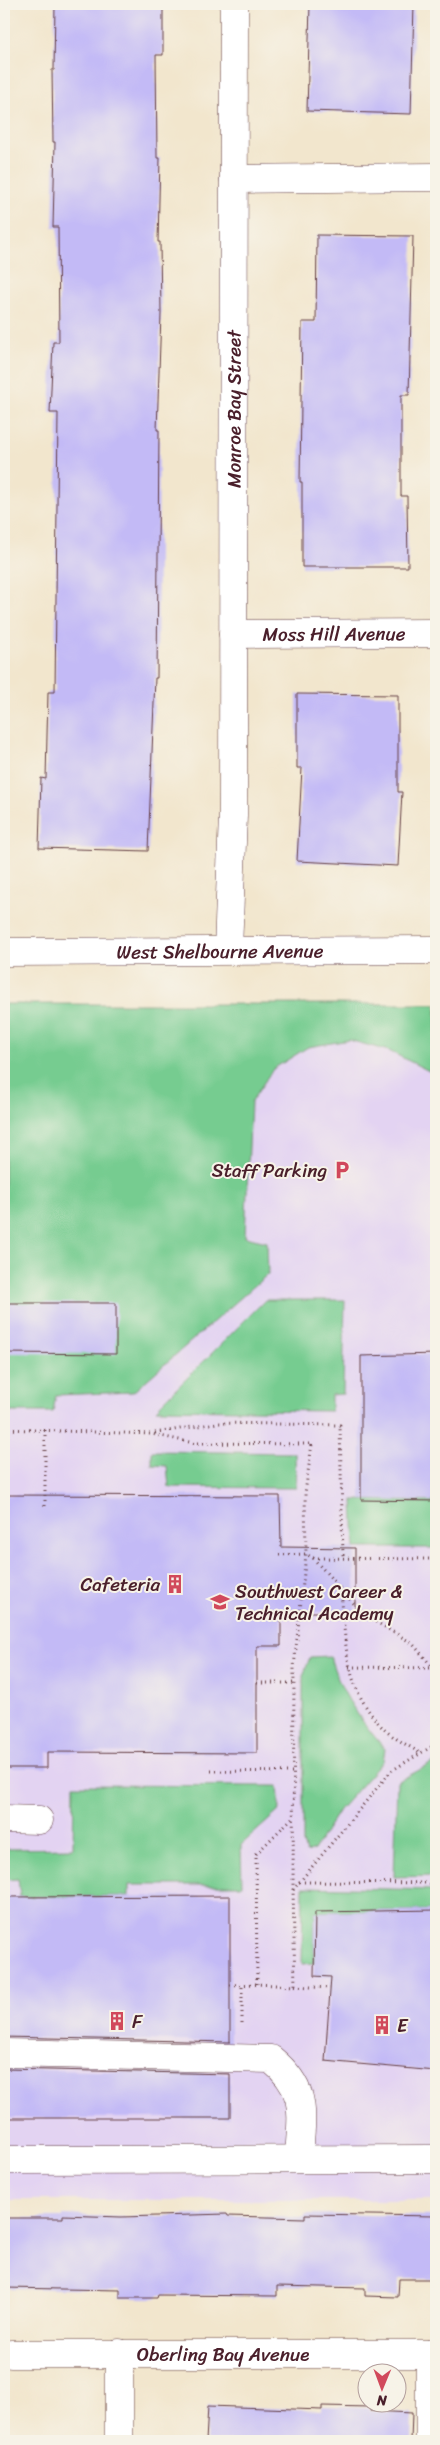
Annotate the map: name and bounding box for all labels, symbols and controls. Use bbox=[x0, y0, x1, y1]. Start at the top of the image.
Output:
street label: Monroe Bay Street bbox=[217, 329, 250, 488]
street label: Moss Hill Avenue bbox=[262, 617, 406, 650]
street label: West Shelbourne Avenue bbox=[116, 934, 324, 968]
place label: Staff Parking bbox=[212, 1154, 327, 1187]
parking icon: Staff Parking bbox=[331, 1159, 353, 1181]
place label: Cafeteria bbox=[80, 1568, 160, 1601]
building icon: Cafeteria bbox=[164, 1573, 186, 1595]
place label: Southwest Career & Technical Academy bbox=[235, 1575, 402, 1630]
school or university icon: Southwest Career & Technical Academy bbox=[209, 1591, 231, 1613]
place label: F bbox=[132, 2005, 143, 2038]
place label: E bbox=[397, 2009, 409, 2042]
building icon: F bbox=[106, 2010, 128, 2032]
building icon: E bbox=[371, 2014, 393, 2036]
street label: Oberling Bay Avenue bbox=[137, 2338, 309, 2371]
north arrow bbox=[358, 2362, 408, 2412]
text: N bbox=[376, 2388, 388, 2413]

